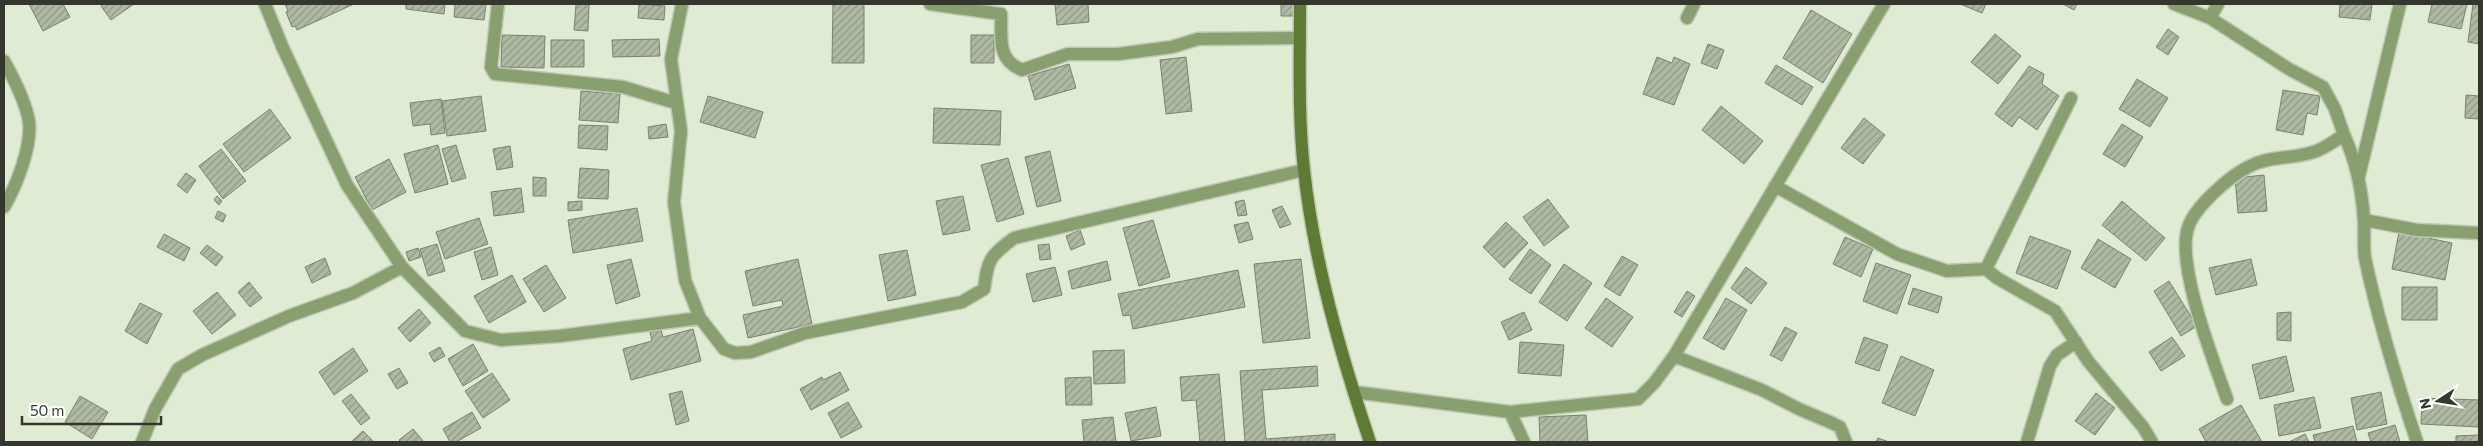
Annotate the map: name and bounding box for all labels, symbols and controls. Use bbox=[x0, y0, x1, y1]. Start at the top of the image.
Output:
north arrow bbox=[2413, 376, 2463, 426]
scale bar bbox=[22, 394, 161, 426]
text: N bbox=[2415, 397, 2434, 411]
text: 50 m bbox=[30, 401, 64, 419]

